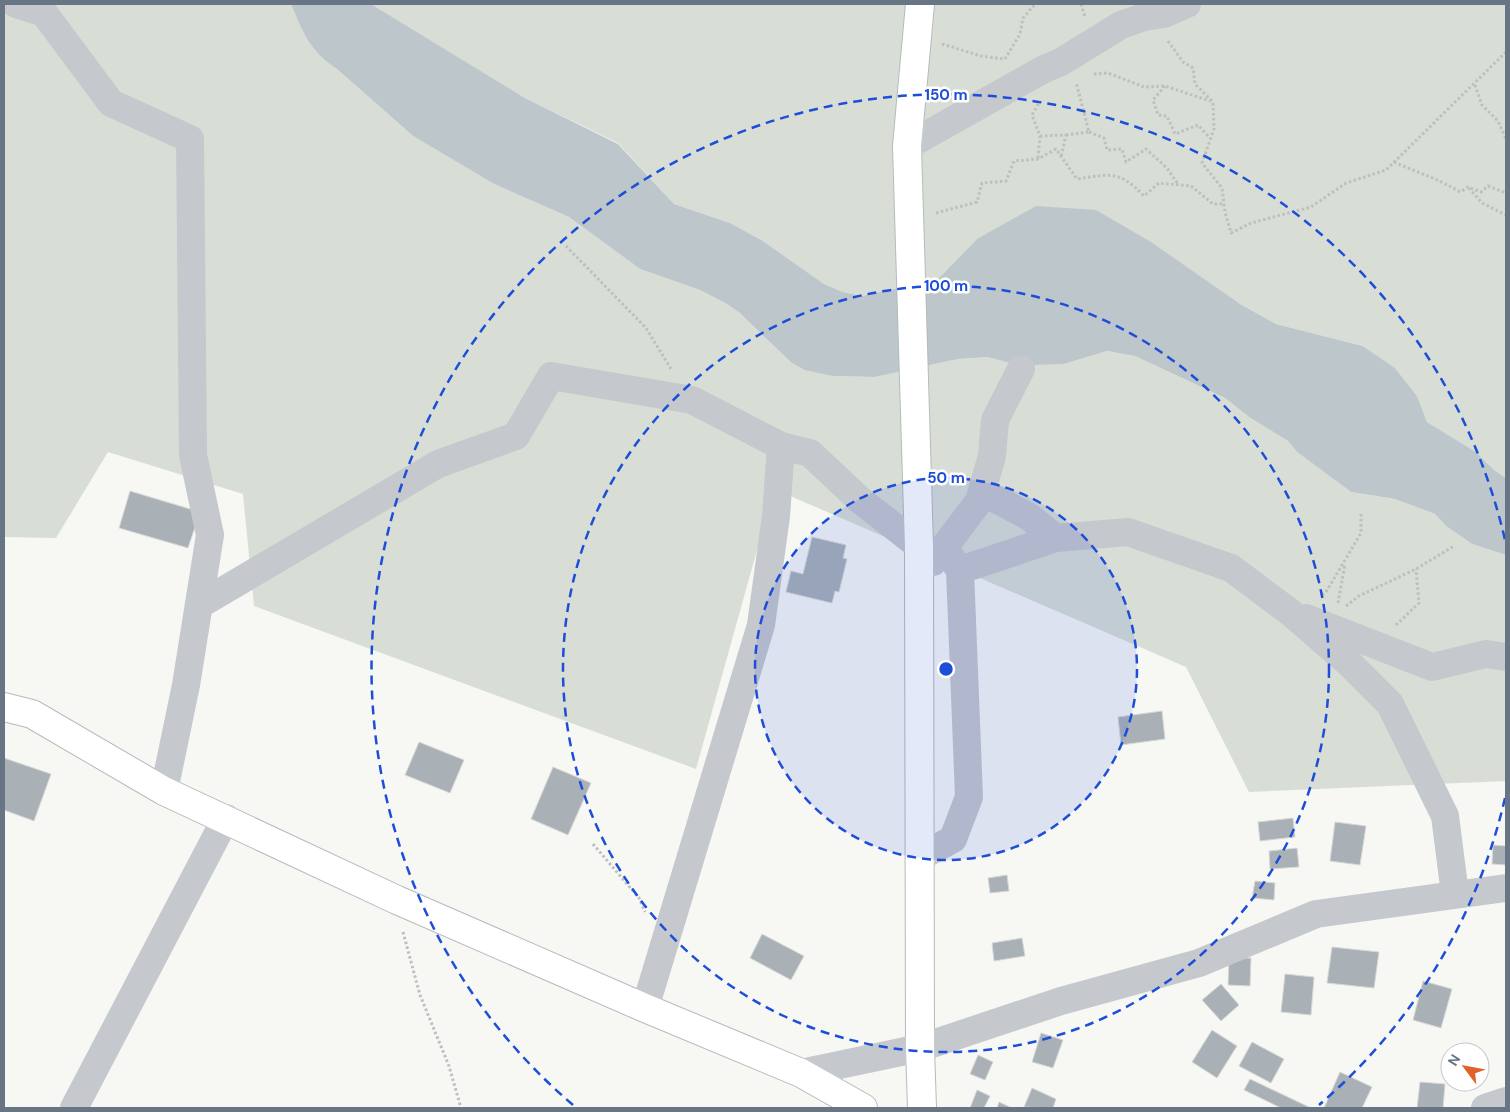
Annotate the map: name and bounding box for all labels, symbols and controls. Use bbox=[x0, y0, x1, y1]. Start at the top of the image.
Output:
text: 150 m bbox=[925, 85, 968, 105]
text: 100 m bbox=[924, 276, 968, 296]
text: 50 m bbox=[927, 468, 965, 488]
centre of rings bbox=[937, 660, 955, 678]
north arrow bbox=[1440, 1042, 1490, 1092]
text: N bbox=[1444, 1051, 1464, 1069]

